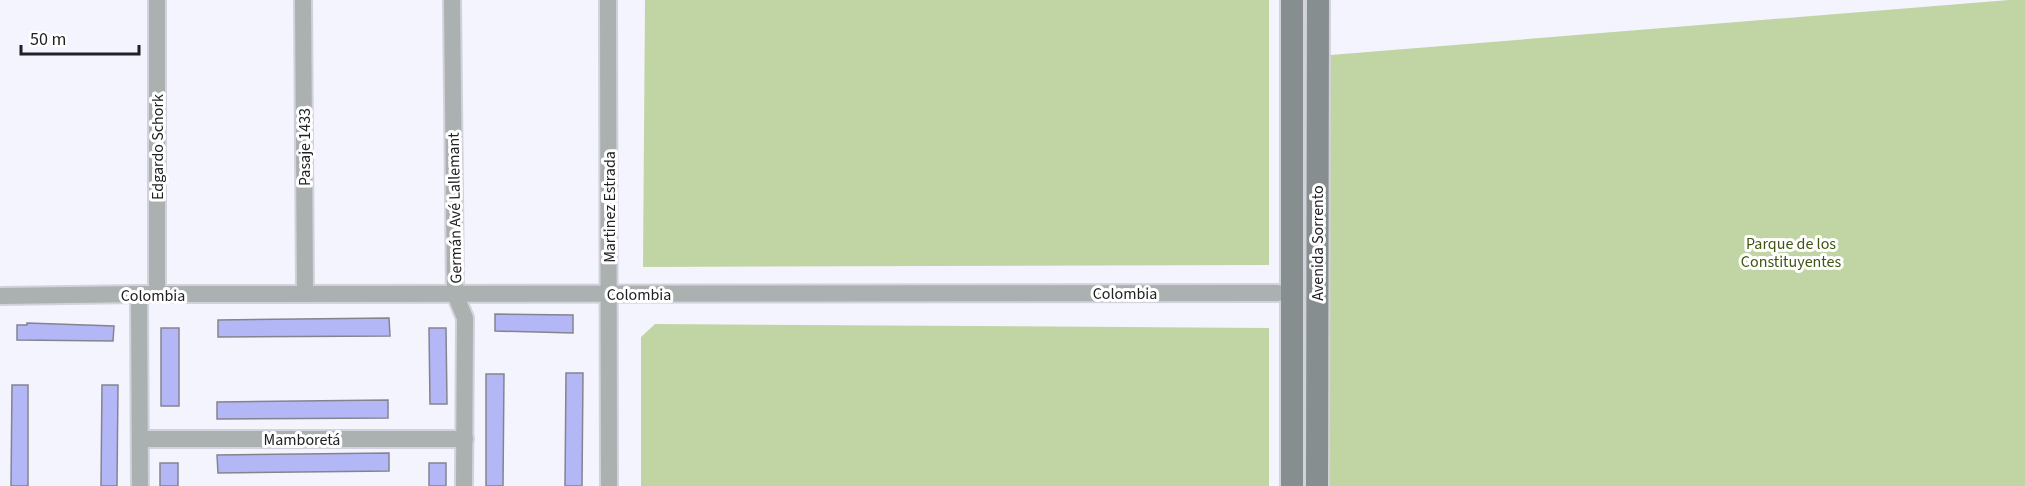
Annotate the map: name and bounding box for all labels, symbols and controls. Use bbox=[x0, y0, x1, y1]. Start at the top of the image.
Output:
scale bar bbox=[21, 18, 140, 56]
text: 50 m bbox=[30, 27, 66, 52]
street label: Edgardo Schork bbox=[147, 94, 169, 200]
street label: Pasaje 1433 bbox=[294, 108, 316, 186]
street label: Germán Avé Lallemant bbox=[443, 132, 467, 284]
street label: Martinez Estrada bbox=[599, 151, 621, 263]
street label: Avenida Sorrento bbox=[1307, 185, 1329, 301]
park label: Parque de los Constituyentes bbox=[1741, 233, 1841, 273]
street label: Colombia bbox=[1093, 283, 1157, 305]
street label: Colombia bbox=[607, 284, 671, 306]
street label: Colombia bbox=[121, 285, 185, 307]
street label: Mamboretá bbox=[264, 429, 340, 451]

